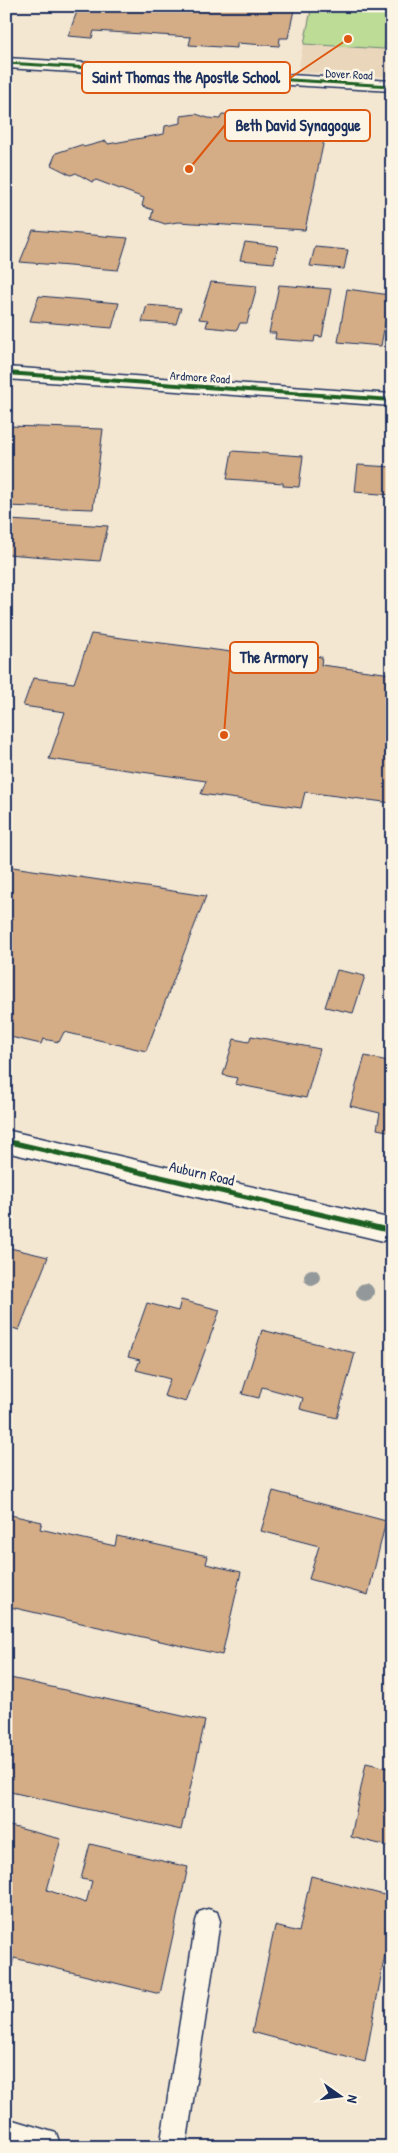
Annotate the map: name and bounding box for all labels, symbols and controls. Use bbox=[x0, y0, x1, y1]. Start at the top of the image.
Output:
callout: Saint Thomas the Apostle School bbox=[82, 62, 290, 93]
street label: Dover Road bbox=[325, 64, 373, 84]
text: Saint Thomas the Apostle School bbox=[92, 66, 281, 89]
callout: Beth David Synagogue bbox=[225, 110, 370, 141]
text: Beth David Synagogue bbox=[235, 114, 361, 137]
street label: Ardmore Road bbox=[169, 366, 231, 388]
callout: The Armory bbox=[230, 642, 318, 673]
text: The Armory bbox=[239, 646, 308, 669]
street label: Auburn Road bbox=[167, 1155, 237, 1191]
north arrow bbox=[316, 2070, 366, 2120]
text: N bbox=[343, 2093, 363, 2106]

